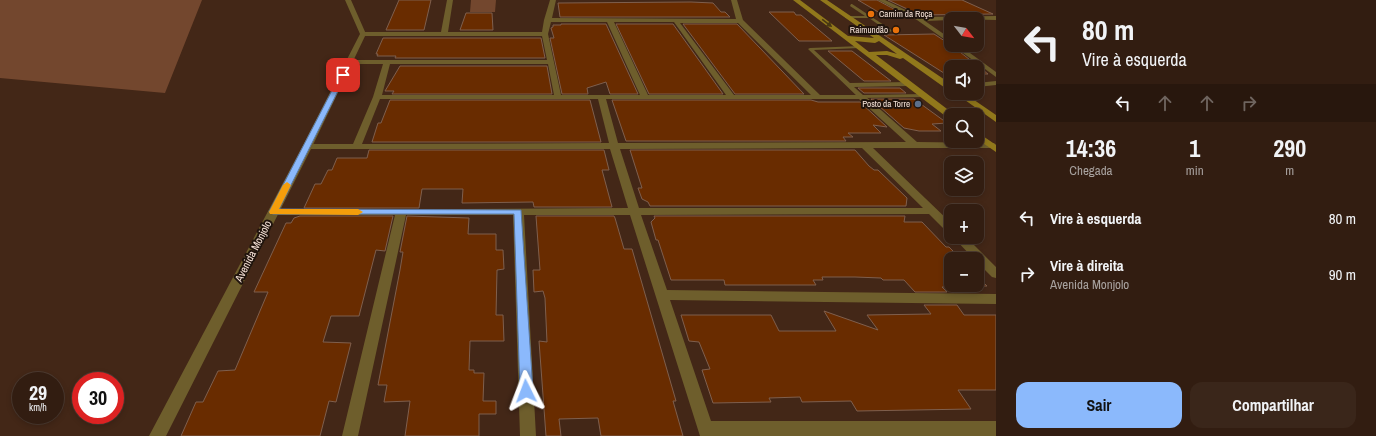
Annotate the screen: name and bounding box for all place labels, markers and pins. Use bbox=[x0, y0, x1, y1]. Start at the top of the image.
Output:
place label: Camim da Roça bbox=[879, 8, 932, 20]
marker: Camim da Roça bbox=[866, 9, 876, 19]
place label: Raimundão bbox=[850, 24, 888, 36]
marker: Raimundão bbox=[891, 25, 901, 35]
pin bbox=[326, 58, 360, 92]
place label: Posto da Torre bbox=[862, 98, 910, 110]
marker: Posto da Torre bbox=[913, 99, 923, 109]

